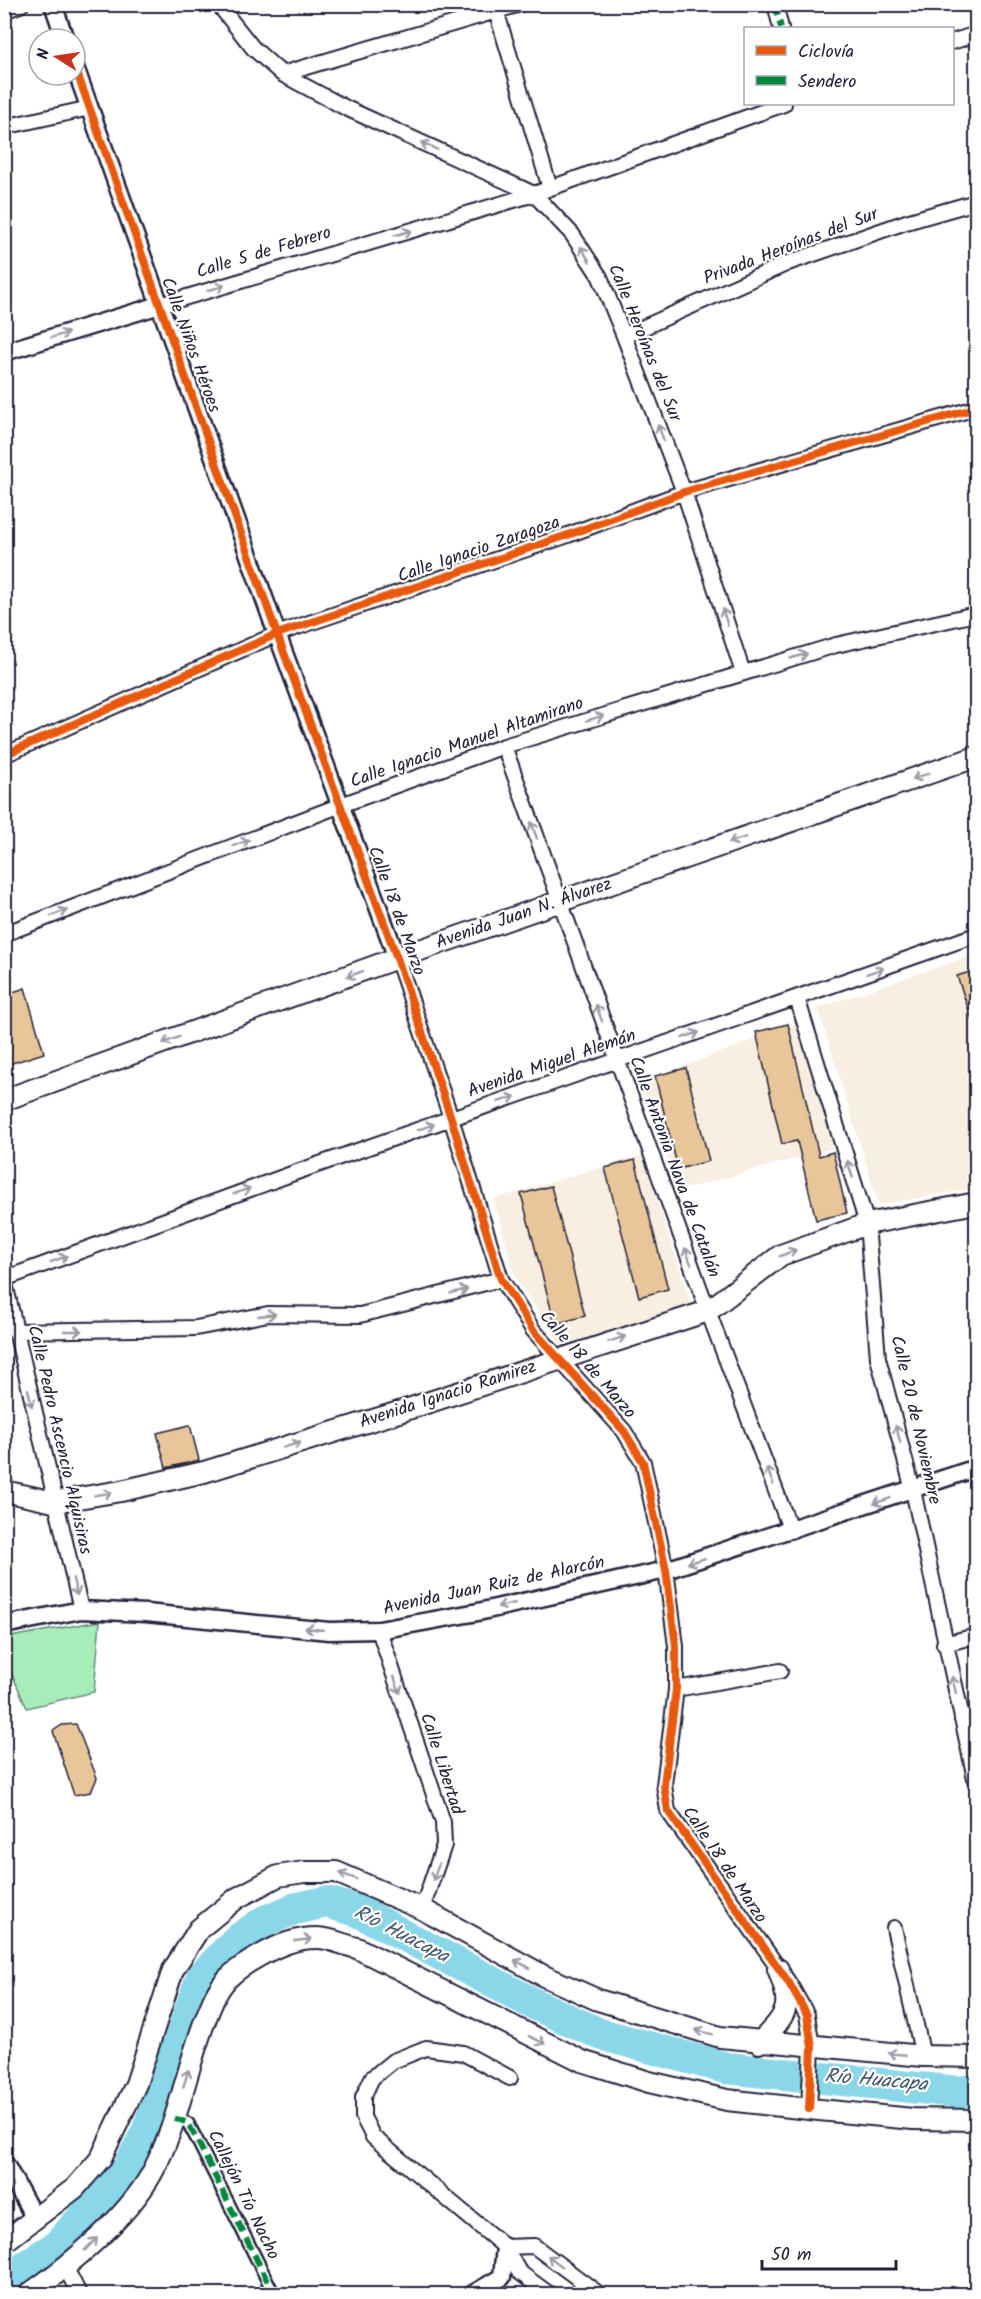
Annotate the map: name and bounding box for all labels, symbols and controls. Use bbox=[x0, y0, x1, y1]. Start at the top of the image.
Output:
north arrow bbox=[27, 27, 87, 87]
legend bbox=[744, 27, 954, 105]
text: Ciclovía bbox=[798, 38, 854, 67]
text: N bbox=[31, 47, 57, 62]
text: Sendero bbox=[798, 68, 856, 97]
one-way arrow bbox=[420, 139, 438, 151]
street label: Privada Heroínas del Sur bbox=[699, 200, 884, 294]
street label: Calle 5 de Febrero bbox=[193, 219, 335, 287]
one-way arrow bbox=[393, 227, 412, 238]
one-way arrow bbox=[579, 246, 591, 263]
street label: Calle Heroínas del Sur bbox=[599, 260, 689, 427]
street label: Calle Niños Héroes bbox=[152, 273, 228, 417]
one-way arrow bbox=[206, 282, 225, 293]
one-way arrow bbox=[51, 329, 70, 340]
one-way arrow bbox=[655, 424, 666, 443]
street label: Calle Ignacio Zaragoza bbox=[394, 509, 564, 591]
one-way arrow bbox=[719, 608, 730, 627]
one-way arrow bbox=[789, 650, 808, 661]
street label: Calle Ignacio Manuel Altamirano bbox=[346, 689, 588, 797]
one-way arrow bbox=[585, 712, 604, 723]
one-way arrow bbox=[912, 772, 931, 783]
one-way arrow bbox=[527, 821, 538, 840]
one-way arrow bbox=[728, 835, 747, 846]
one-way arrow bbox=[231, 837, 250, 848]
street label: Calle 18 de Marzo bbox=[359, 842, 433, 980]
street label: Avenida Juan N. Álvarez bbox=[432, 870, 616, 958]
one-way arrow bbox=[49, 907, 68, 918]
one-way arrow bbox=[865, 964, 884, 975]
one-way arrow bbox=[346, 969, 365, 980]
one-way arrow bbox=[593, 1005, 604, 1023]
street label: Avenida Miguel Alemán bbox=[464, 1022, 640, 1106]
one-way arrow bbox=[681, 1028, 700, 1039]
one-way arrow bbox=[162, 1036, 181, 1047]
street label: Calle Antonia Nava de Catalán bbox=[620, 1052, 728, 1282]
one-way arrow bbox=[497, 1092, 516, 1103]
one-way arrow bbox=[416, 1120, 435, 1131]
one-way arrow bbox=[844, 1160, 855, 1179]
one-way arrow bbox=[232, 1185, 251, 1196]
one-way arrow bbox=[681, 1247, 692, 1266]
one-way arrow bbox=[779, 1247, 797, 1258]
one-way arrow bbox=[49, 1252, 68, 1263]
one-way arrow bbox=[449, 1284, 468, 1296]
street label: Calle 18 de Marzo bbox=[531, 1304, 643, 1426]
one-way arrow bbox=[256, 1309, 276, 1320]
street label: Calle Pedro Ascencio Alquisiras bbox=[19, 1323, 100, 1558]
one-way arrow bbox=[63, 1325, 83, 1337]
one-way arrow bbox=[607, 1333, 626, 1344]
street label: Calle 20 de Noviembre bbox=[881, 1333, 949, 1507]
street label: Avenida Ignacio Ramirez bbox=[356, 1353, 540, 1437]
one-way arrow bbox=[25, 1387, 36, 1407]
one-way arrow bbox=[892, 1424, 903, 1443]
one-way arrow bbox=[282, 1439, 301, 1450]
one-way arrow bbox=[764, 1467, 775, 1486]
one-way arrow bbox=[93, 1488, 113, 1499]
one-way arrow bbox=[873, 1496, 892, 1507]
street label: Avenida Juan Ruiz de Alarcón bbox=[381, 1548, 607, 1624]
one-way arrow bbox=[687, 1556, 706, 1567]
one-way arrow bbox=[70, 1578, 82, 1597]
one-way arrow bbox=[497, 1600, 516, 1612]
one-way arrow bbox=[304, 1623, 324, 1634]
one-way arrow bbox=[393, 1675, 404, 1694]
one-way arrow bbox=[947, 1676, 959, 1695]
street label: Calle Libertad bbox=[411, 1709, 471, 1820]
street label: Calle 18 de Marzo bbox=[674, 1800, 774, 1930]
one-way arrow bbox=[429, 1862, 440, 1881]
one-way arrow bbox=[339, 1870, 357, 1881]
water label: Río Huacapa bbox=[348, 1897, 456, 1973]
one-way arrow bbox=[293, 1934, 312, 1945]
one-way arrow bbox=[513, 1958, 531, 1969]
one-way arrow bbox=[694, 2026, 713, 2038]
one-way arrow bbox=[528, 2034, 546, 2046]
one-way arrow bbox=[888, 2049, 908, 2060]
water label: Río Huacapa bbox=[823, 2061, 930, 2102]
one-way arrow bbox=[181, 2069, 192, 2088]
street label: Callejón Tío Nacho bbox=[199, 2125, 287, 2265]
scale bar bbox=[762, 2233, 896, 2271]
one-way arrow bbox=[83, 2237, 98, 2251]
text: 50 m bbox=[771, 2241, 811, 2270]
one-way arrow bbox=[547, 2255, 563, 2268]

